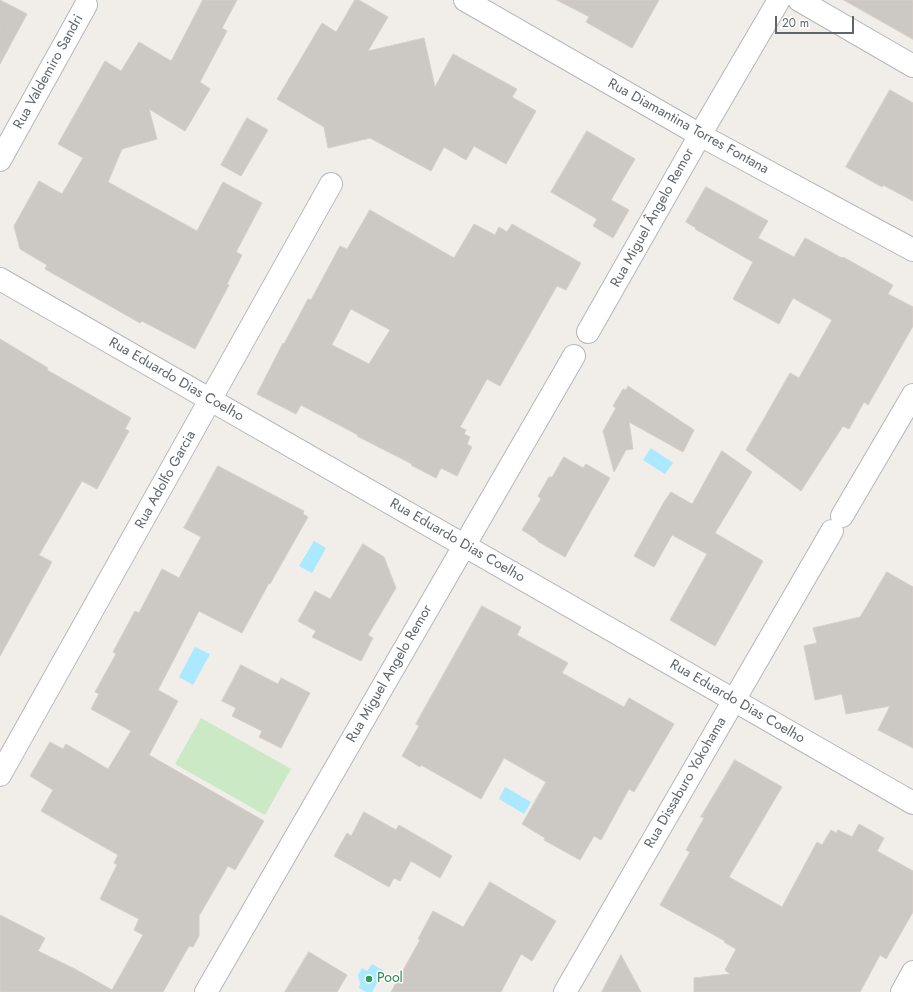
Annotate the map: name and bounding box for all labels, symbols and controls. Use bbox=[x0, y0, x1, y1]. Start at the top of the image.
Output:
scale bar bbox=[777, 8, 856, 34]
street label: Rua Valdemiro Sandri bbox=[11, 12, 87, 132]
text: 20 m bbox=[782, 14, 809, 32]
street label: Rua Diamantina Torres Fontana bbox=[605, 76, 771, 178]
street label: Rua Miguel Ângelo Remor bbox=[608, 146, 698, 290]
street label: Rua Eduardo Dias Coelho bbox=[106, 334, 246, 426]
street label: Rua Adolfo Garcia bbox=[132, 428, 200, 532]
street label: Rua Eduardo Dias Coelho bbox=[387, 495, 527, 587]
street label: Rua Miguel Angelo Remor bbox=[344, 602, 436, 746]
street label: Rua Eduardo Dias Coelho bbox=[667, 656, 807, 748]
street label: Rua Dissaburo Yokohama bbox=[642, 714, 730, 852]
place label: Pool bbox=[377, 971, 403, 987]
marker: Pool bbox=[364, 974, 374, 984]

